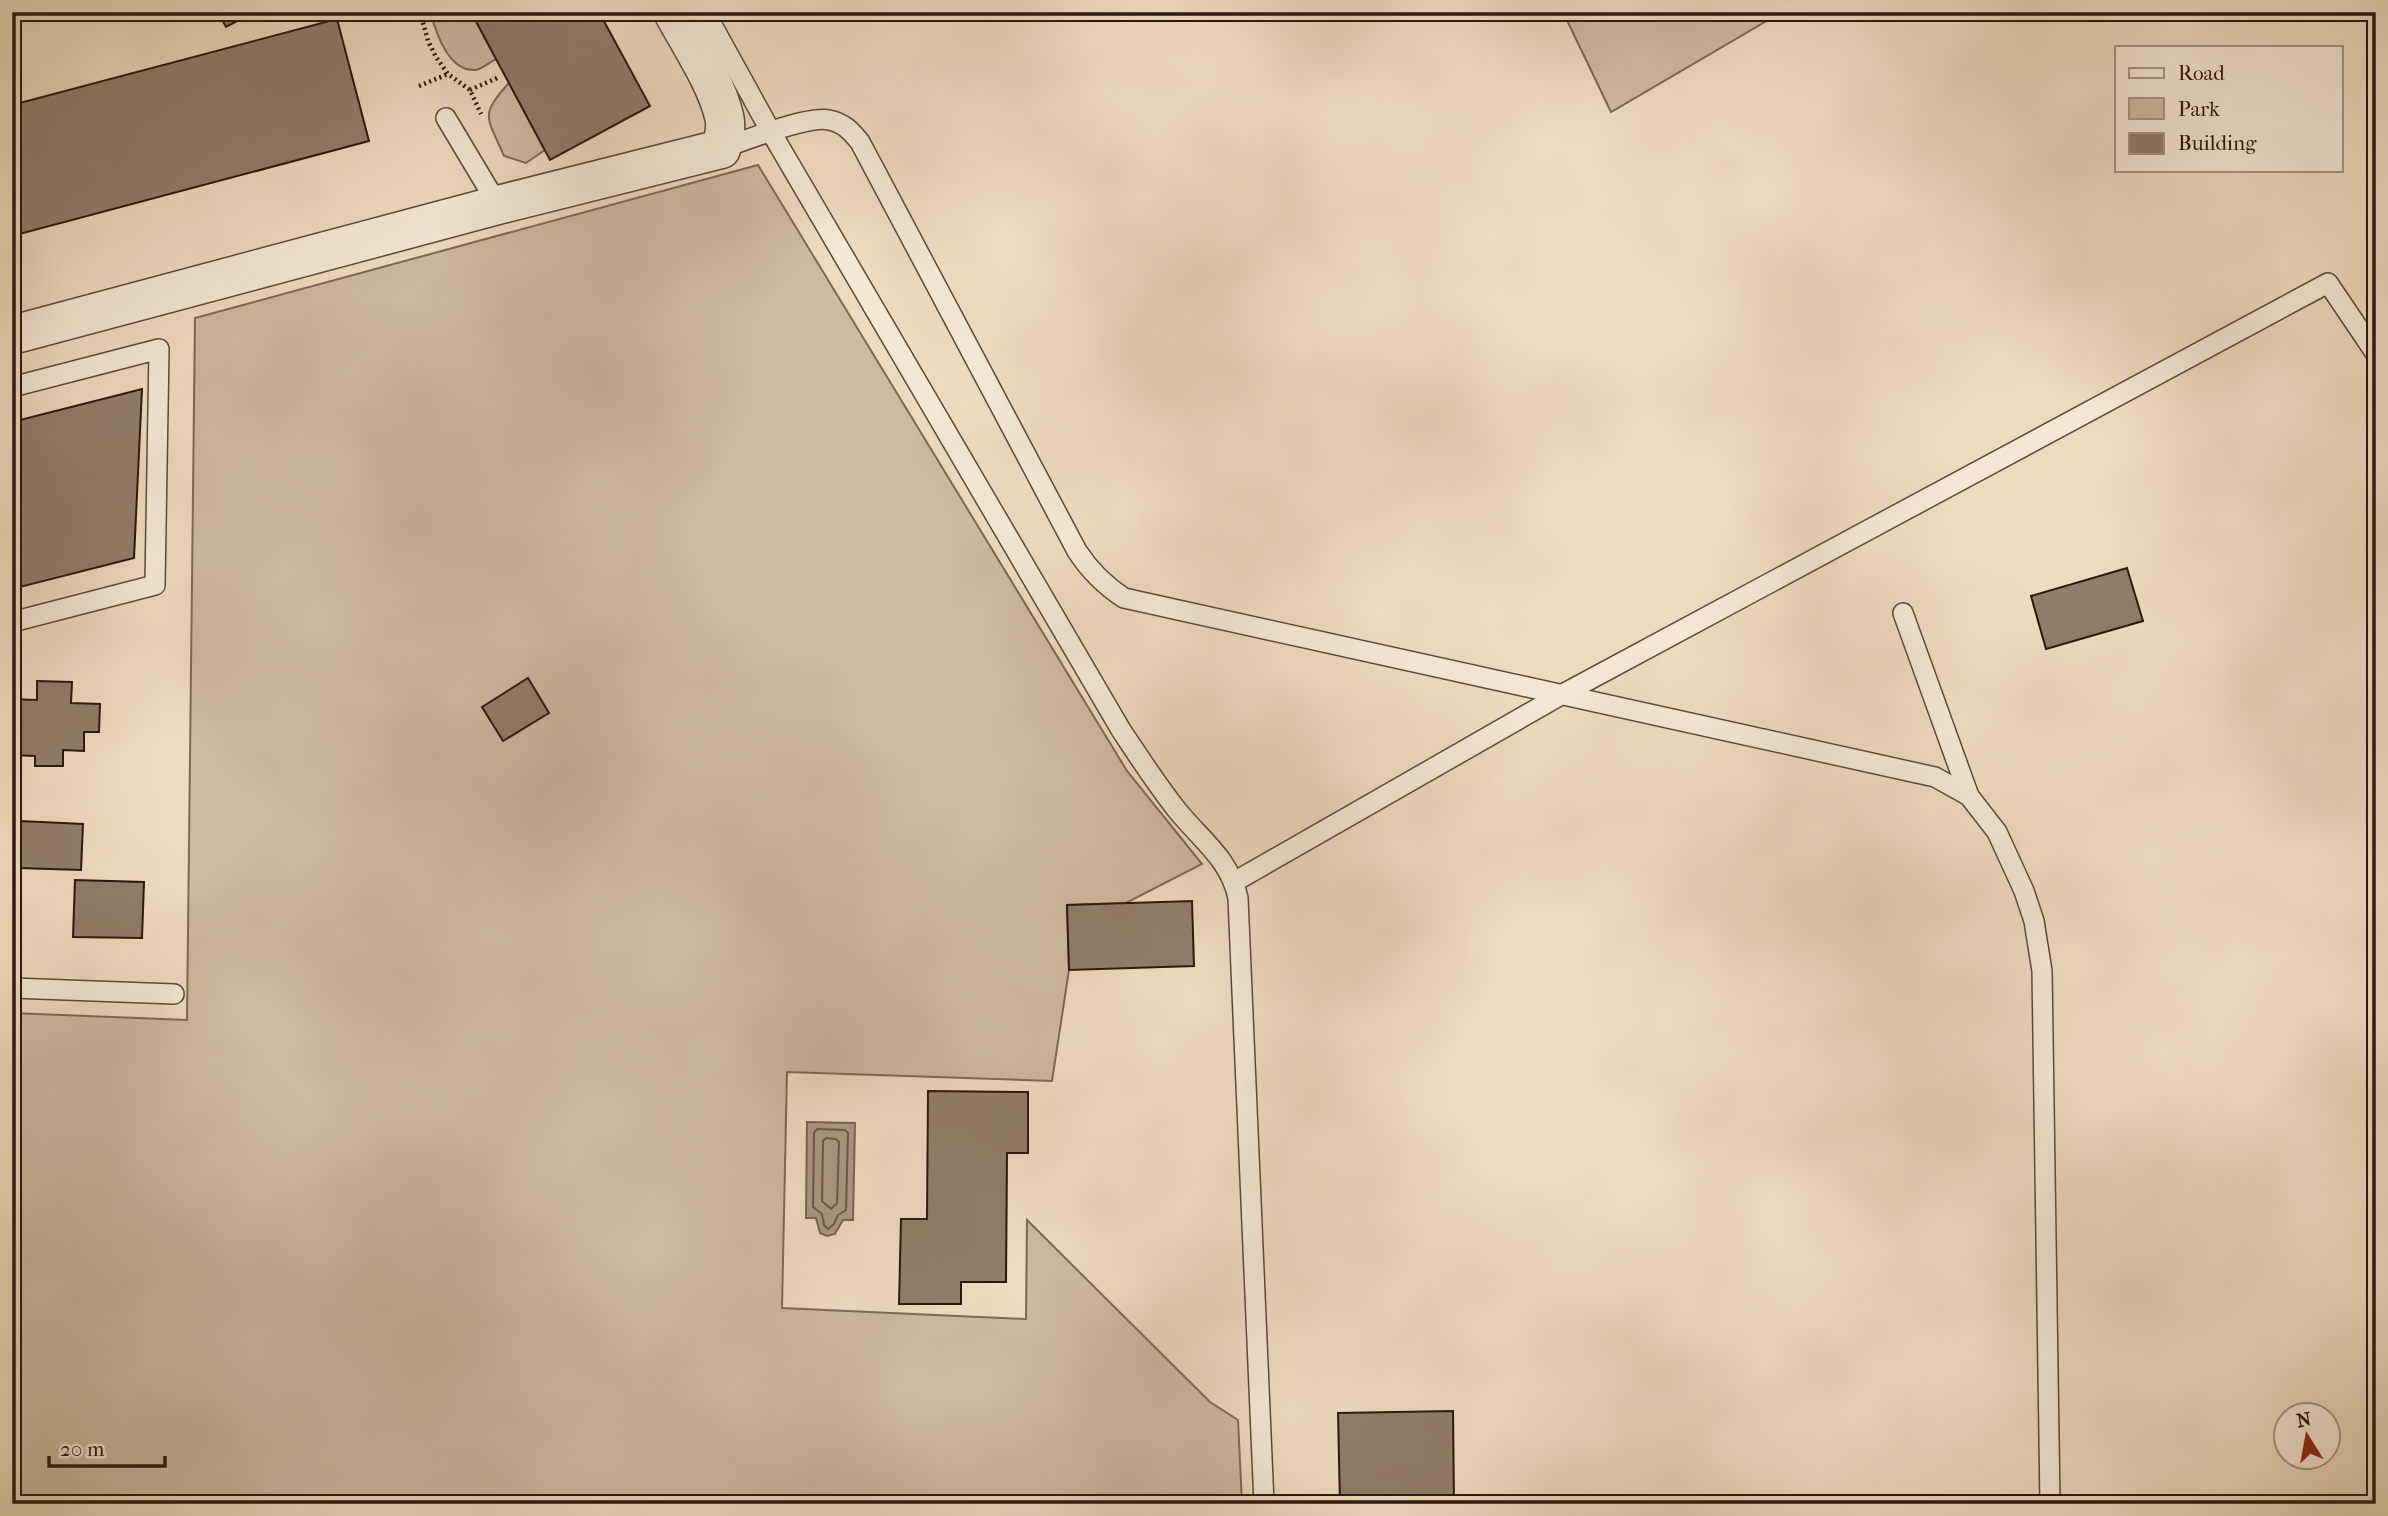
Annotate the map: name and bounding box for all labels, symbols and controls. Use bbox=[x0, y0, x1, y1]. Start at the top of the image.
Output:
legend bbox=[2115, 46, 2342, 172]
text: Road bbox=[2178, 61, 2225, 85]
text: Park bbox=[2178, 97, 2220, 121]
text: Building bbox=[2178, 131, 2257, 155]
north arrow bbox=[2272, 1400, 2342, 1470]
text: N bbox=[2295, 1408, 2314, 1432]
scale bar bbox=[49, 1425, 164, 1469]
text: 20 m bbox=[60, 1437, 105, 1461]

